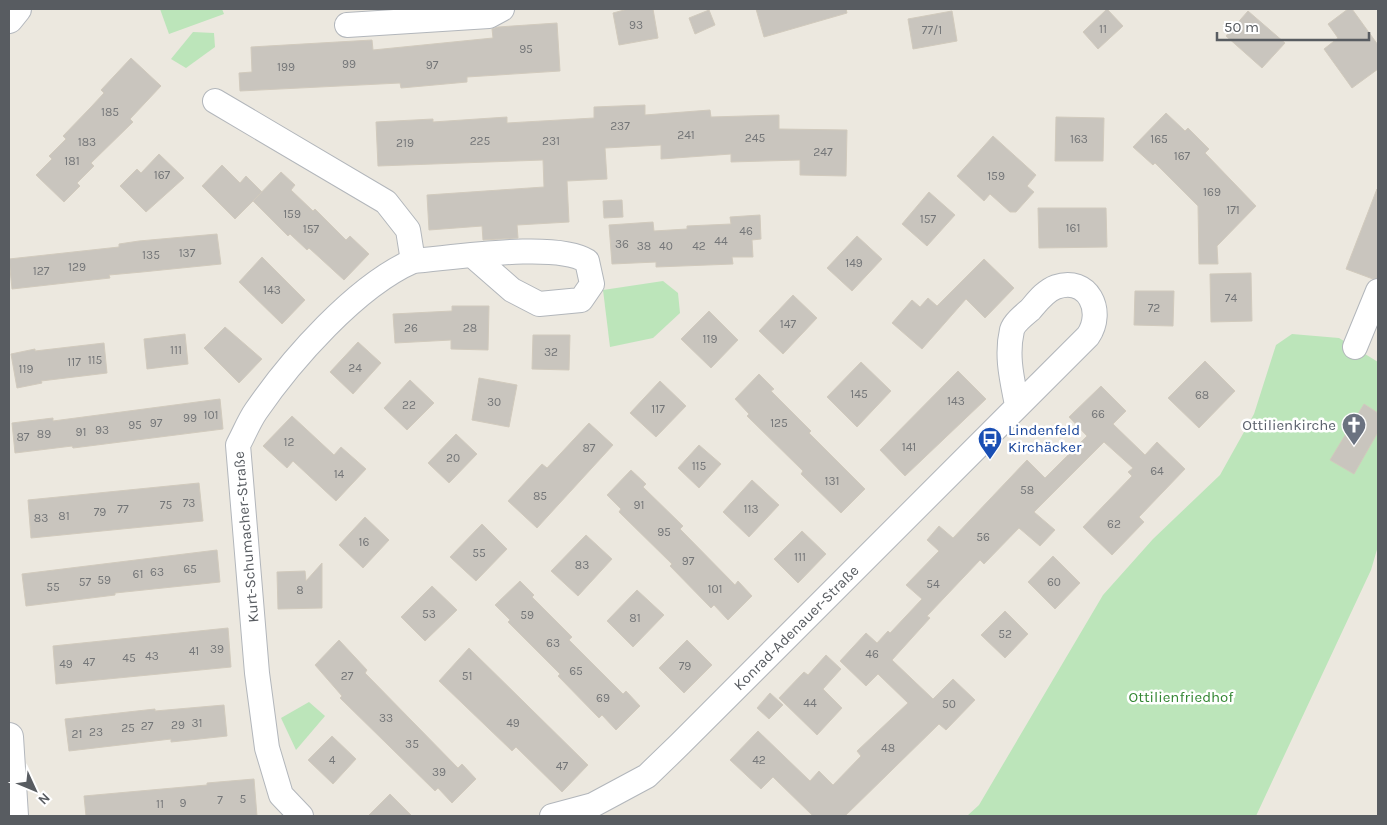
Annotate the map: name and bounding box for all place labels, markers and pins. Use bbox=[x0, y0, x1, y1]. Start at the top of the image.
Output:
church icon: Ottilienkirche bbox=[1341, 412, 1367, 446]
place label: Ottilienkirche bbox=[1242, 416, 1336, 434]
place label: Lindenfeld Kirchäcker bbox=[1008, 421, 1082, 456]
bus stop icon: Lindenfeld Kirchäcker bbox=[977, 426, 1003, 460]

